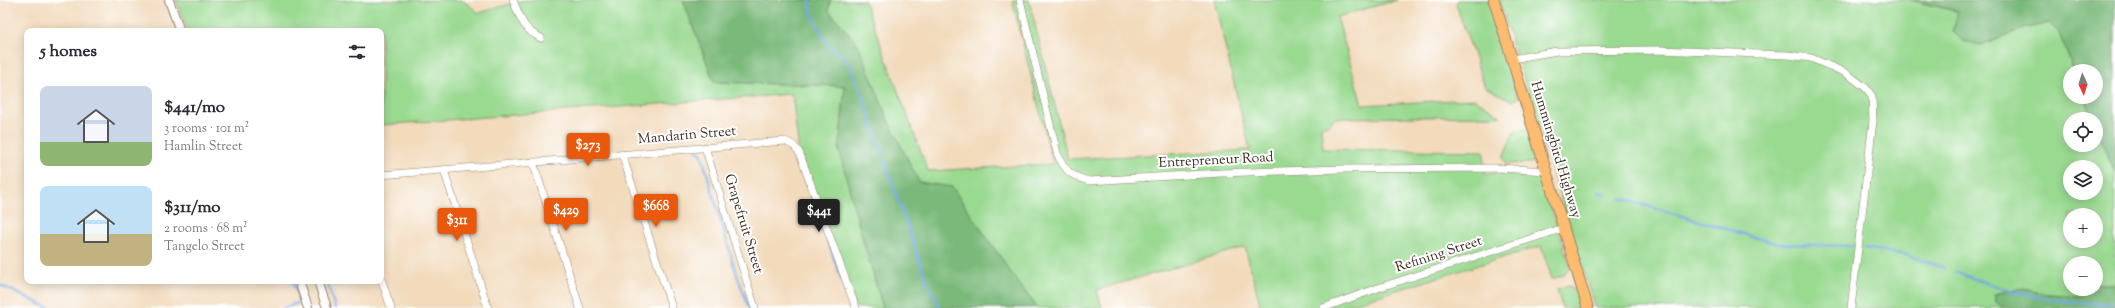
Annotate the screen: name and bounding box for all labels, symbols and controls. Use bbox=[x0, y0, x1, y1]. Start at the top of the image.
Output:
text: 5 homes bbox=[40, 40, 97, 64]
icon: filters bbox=[346, 41, 368, 63]
north arrow bbox=[2063, 64, 2103, 104]
map controls bbox=[2063, 64, 2103, 296]
street label: Hummingbird Highway bbox=[1525, 79, 1585, 221]
text: $441/mo bbox=[164, 96, 225, 120]
icon: home bbox=[72, 102, 120, 150]
button: locate bbox=[2063, 112, 2103, 152]
text: 3 rooms · 101 m² bbox=[164, 120, 249, 138]
street label: Mandarin Street bbox=[637, 122, 737, 150]
pin: $273 bbox=[564, 133, 612, 167]
text: $273 bbox=[576, 137, 600, 155]
text: Hamlin Street bbox=[164, 138, 242, 156]
street label: Entrepreneur Road bbox=[1158, 148, 1274, 174]
button: layers bbox=[2063, 160, 2103, 200]
street label: Grapefruit Street bbox=[718, 172, 768, 277]
pin: $668 bbox=[632, 194, 680, 228]
text: $311/mo bbox=[164, 196, 221, 220]
pin: $429 bbox=[542, 198, 590, 232]
text: $668 bbox=[643, 198, 669, 216]
pin: $441 bbox=[795, 199, 843, 233]
icon: home bbox=[72, 202, 120, 250]
text: $429 bbox=[553, 202, 579, 220]
text: $441 bbox=[807, 203, 831, 221]
pin: $311 bbox=[433, 208, 481, 242]
button: + bbox=[2063, 208, 2103, 248]
text: $311 bbox=[446, 212, 468, 230]
text: 2 rooms · 68 m² bbox=[164, 220, 248, 238]
street label: Refining Street bbox=[1393, 232, 1485, 278]
text: Tangelo Street bbox=[164, 238, 245, 256]
button: − bbox=[2063, 256, 2103, 296]

